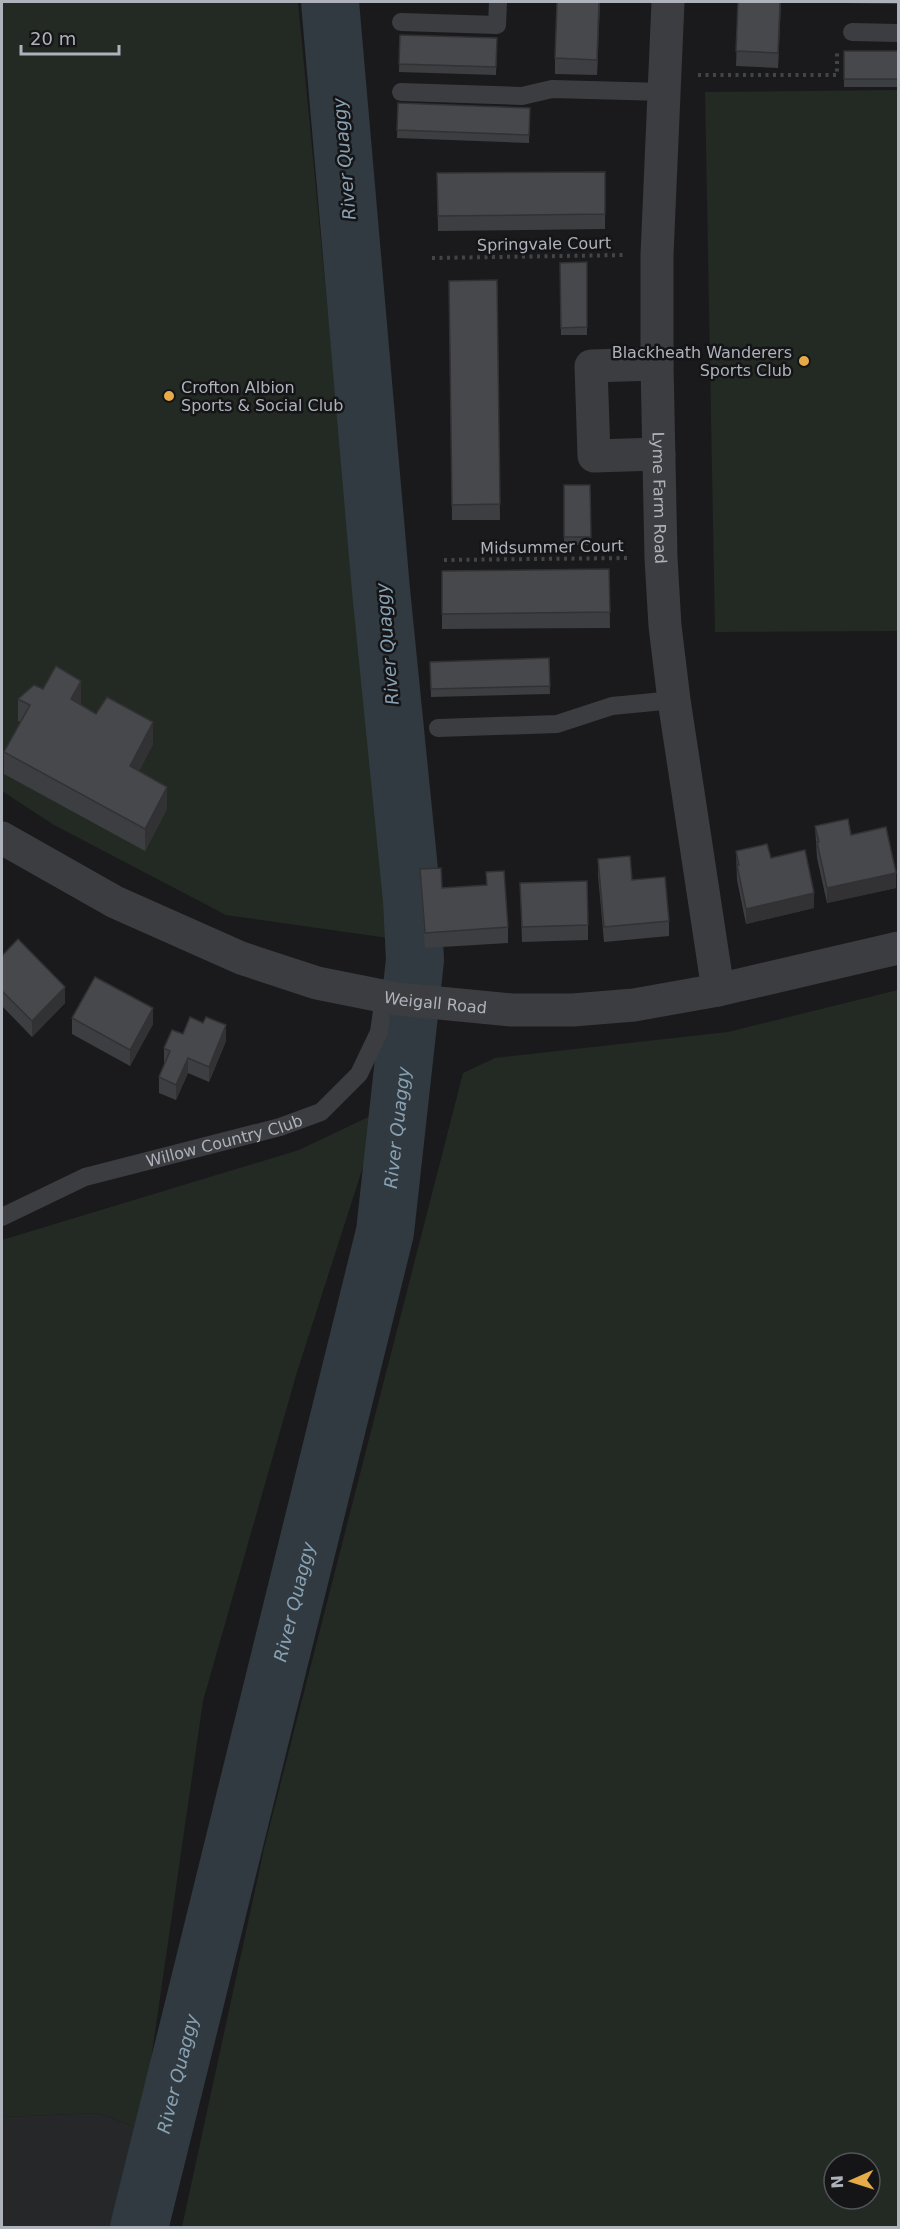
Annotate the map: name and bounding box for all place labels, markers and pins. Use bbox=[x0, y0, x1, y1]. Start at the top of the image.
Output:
place label: Blackheath Wanderers Sports Club bbox=[612, 343, 792, 380]
marker: Blackheath Wanderers Sports Club bbox=[797, 354, 811, 368]
place label: Crofton Albion Sports & Social Club bbox=[181, 378, 343, 415]
marker: Crofton Albion Sports & Social Club bbox=[162, 389, 176, 403]

